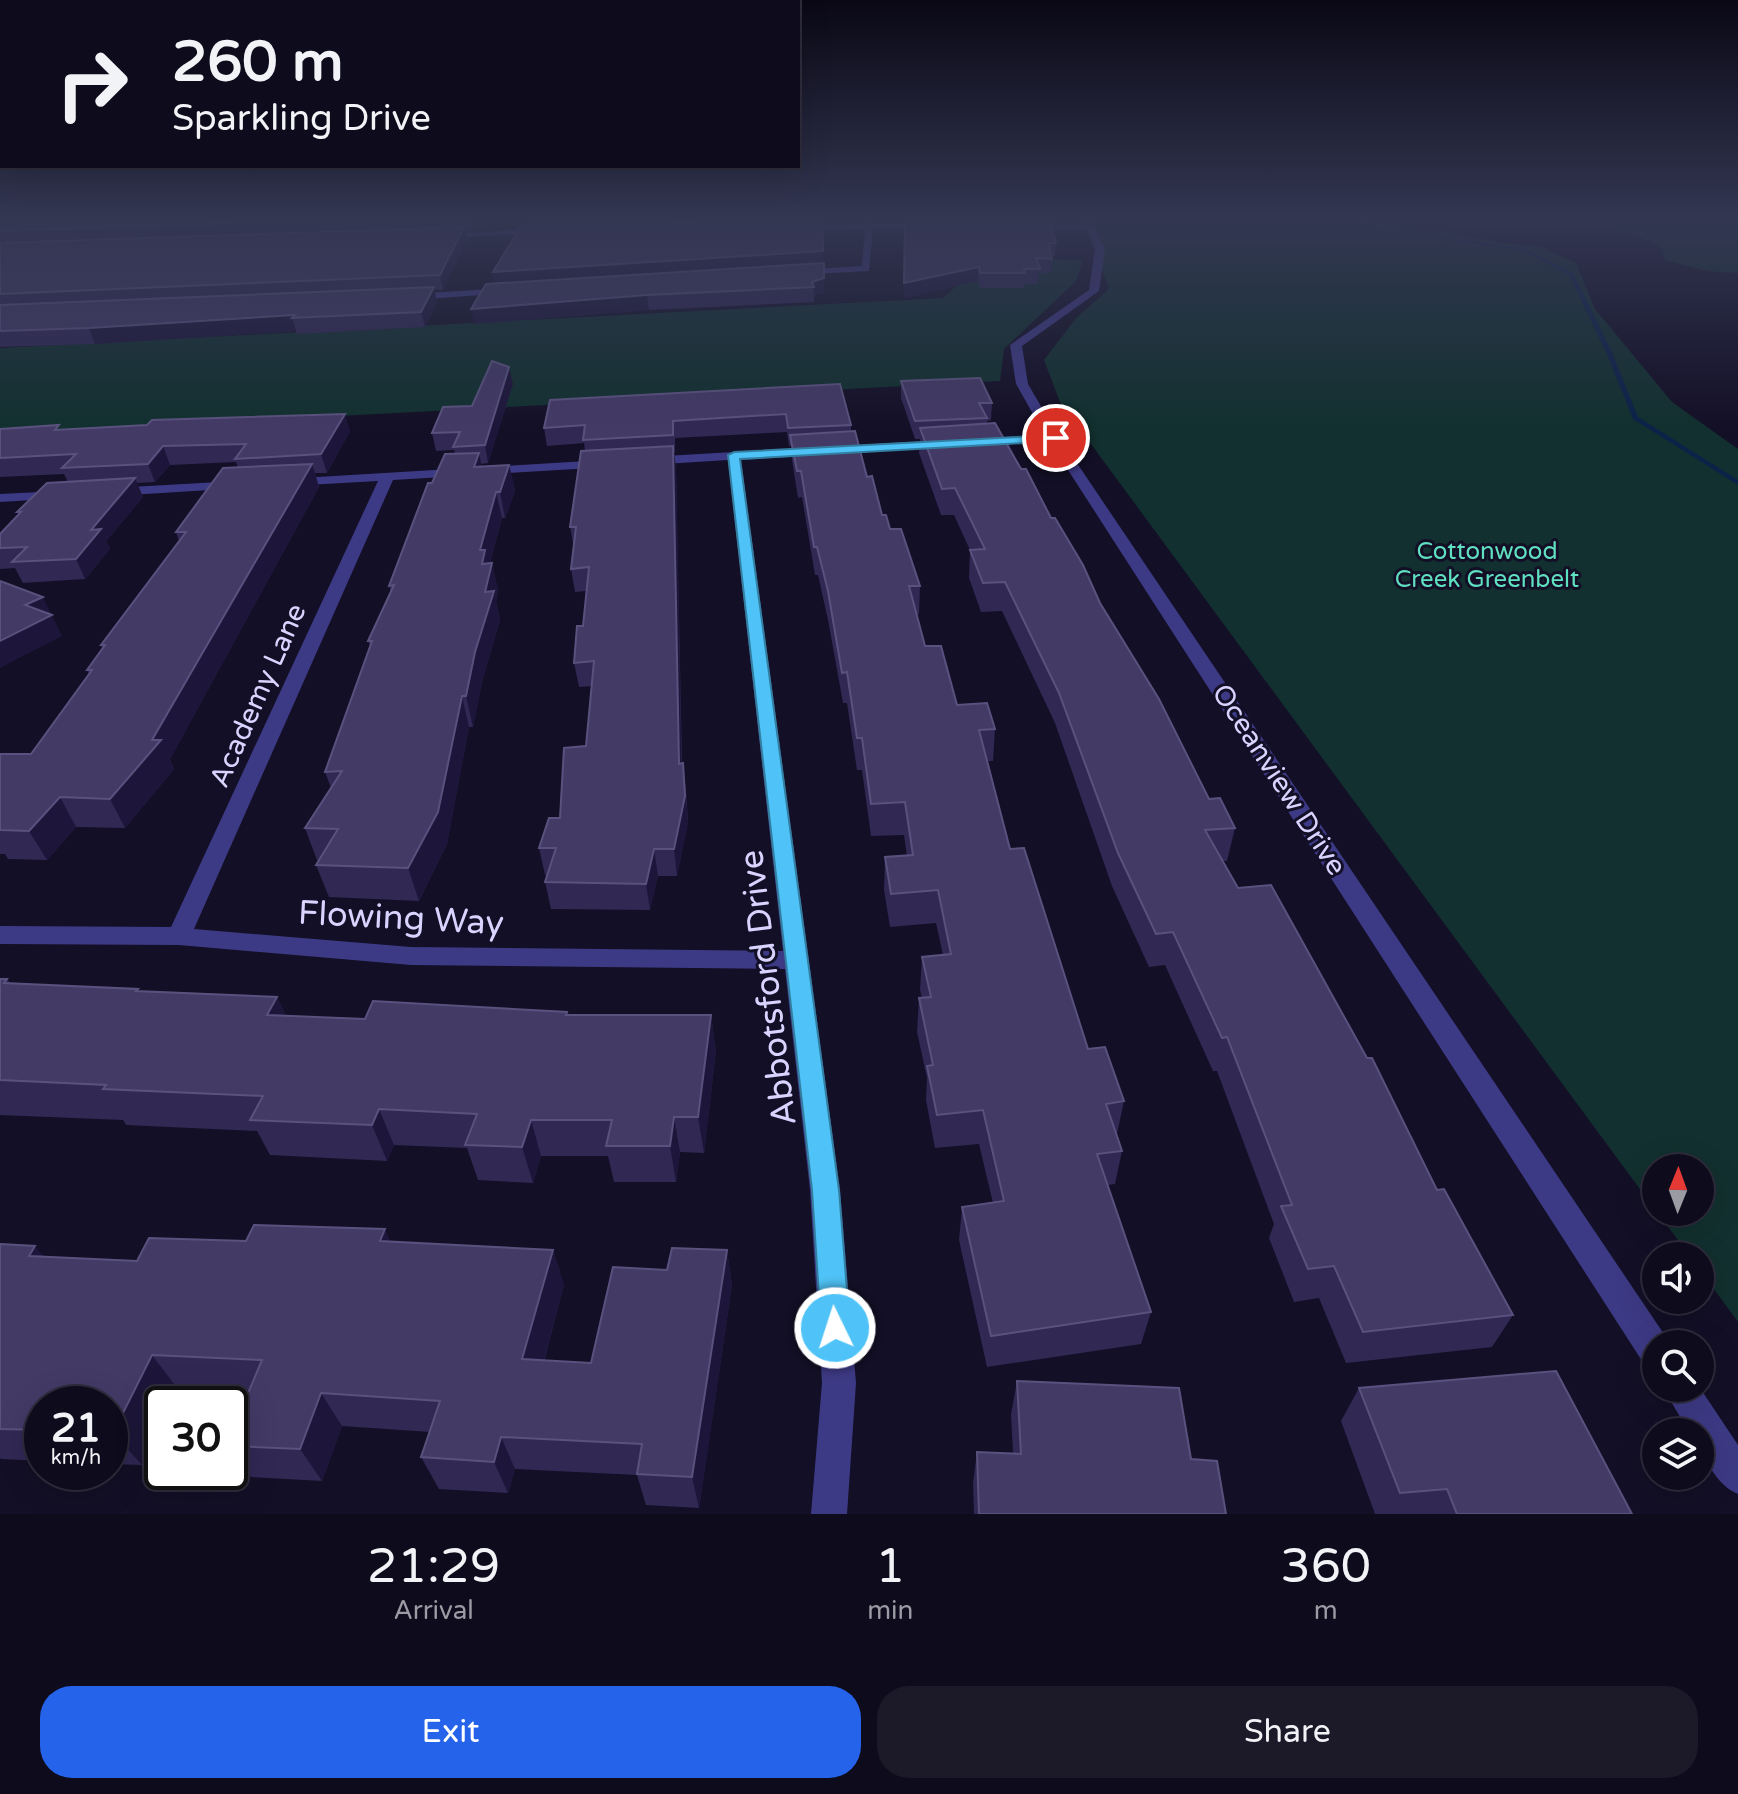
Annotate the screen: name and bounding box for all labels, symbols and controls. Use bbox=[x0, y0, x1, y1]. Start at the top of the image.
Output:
text: 260 m bbox=[172, 29, 343, 96]
icon: right bbox=[40, 32, 144, 136]
text: Sparkling Drive bbox=[172, 97, 431, 140]
pin bbox=[1022, 404, 1090, 472]
icon: arrive bbox=[1034, 416, 1078, 460]
park label: Cottonwood Creek Greenbelt bbox=[1395, 537, 1579, 594]
street label: Academy Lane bbox=[202, 598, 314, 792]
street label: Oceanview Drive bbox=[1205, 677, 1354, 882]
street label: Abbotsford Drive bbox=[731, 848, 806, 1128]
street label: Flowing Way bbox=[297, 893, 505, 944]
north arrow bbox=[1642, 1154, 1714, 1226]
map controls bbox=[1642, 1154, 1714, 1490]
button: sound bbox=[1642, 1242, 1714, 1314]
position arrow bbox=[793, 1286, 877, 1370]
button: search bbox=[1642, 1330, 1714, 1402]
speed limit sign: 30 bbox=[144, 1386, 248, 1490]
text: 21 bbox=[51, 1404, 101, 1452]
button: layers bbox=[1642, 1418, 1714, 1490]
text: km/h bbox=[51, 1446, 101, 1470]
text: 21:29 bbox=[367, 1538, 500, 1596]
text: 1 bbox=[875, 1538, 905, 1596]
text: 360 bbox=[1280, 1538, 1371, 1596]
text: Arrival bbox=[393, 1595, 474, 1626]
text: min bbox=[867, 1595, 913, 1626]
text: m bbox=[1314, 1595, 1338, 1626]
button: Exit bbox=[40, 1686, 861, 1778]
button: Share bbox=[877, 1686, 1698, 1778]

